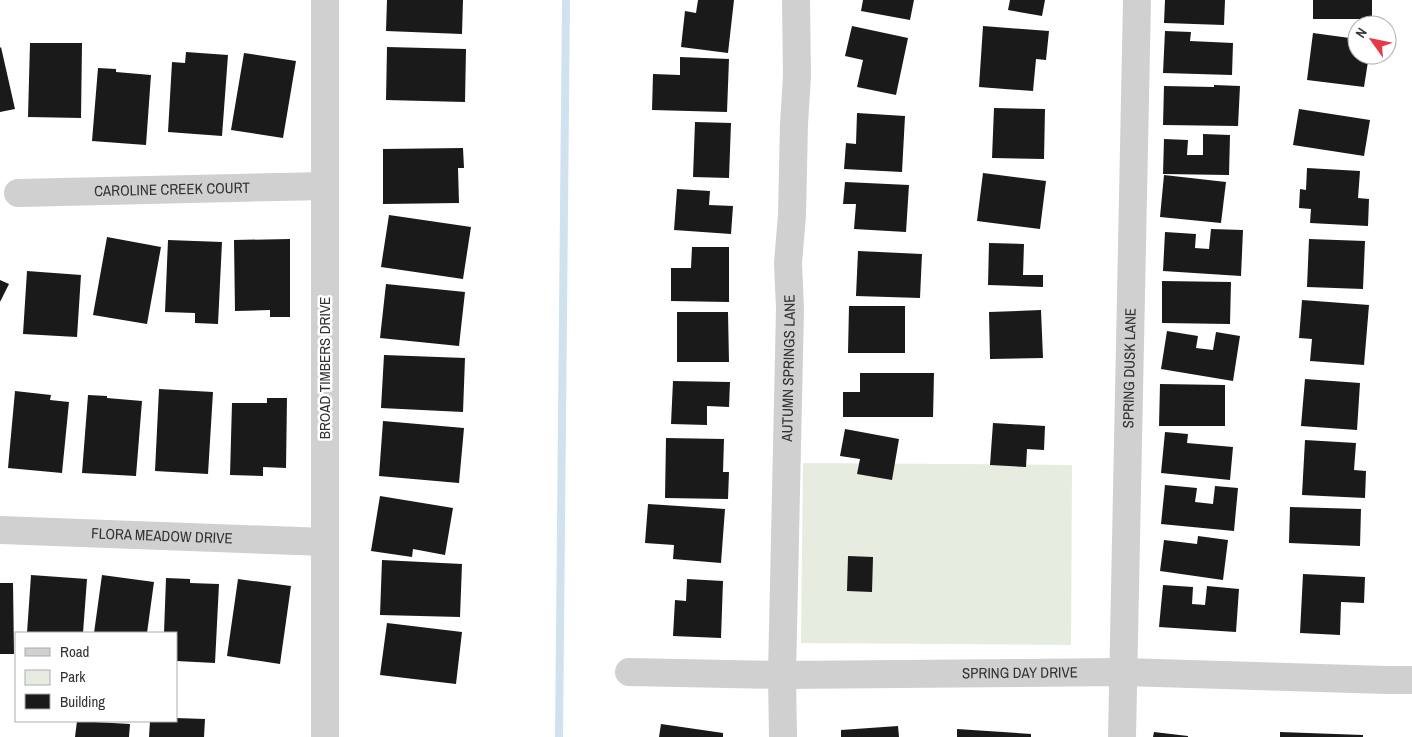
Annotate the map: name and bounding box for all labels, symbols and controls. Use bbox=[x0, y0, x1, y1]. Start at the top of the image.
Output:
north arrow bbox=[1347, 15, 1397, 65]
text: N bbox=[1351, 25, 1371, 41]
street label: CAROLINE CREEK COURT bbox=[94, 177, 251, 201]
street label: AUTUMN SPRINGS LANE bbox=[776, 294, 800, 443]
street label: BROAD TIMBERS DRIVE bbox=[314, 297, 335, 439]
street label: SPRING DUSK LANE bbox=[1117, 308, 1141, 428]
street label: FLORA MEADOW DRIVE bbox=[91, 522, 233, 549]
legend bbox=[15, 632, 178, 722]
text: Road bbox=[60, 641, 89, 662]
street label: SPRING DAY DRIVE bbox=[962, 661, 1078, 683]
text: Park bbox=[60, 666, 86, 687]
text: Building bbox=[60, 691, 105, 712]

